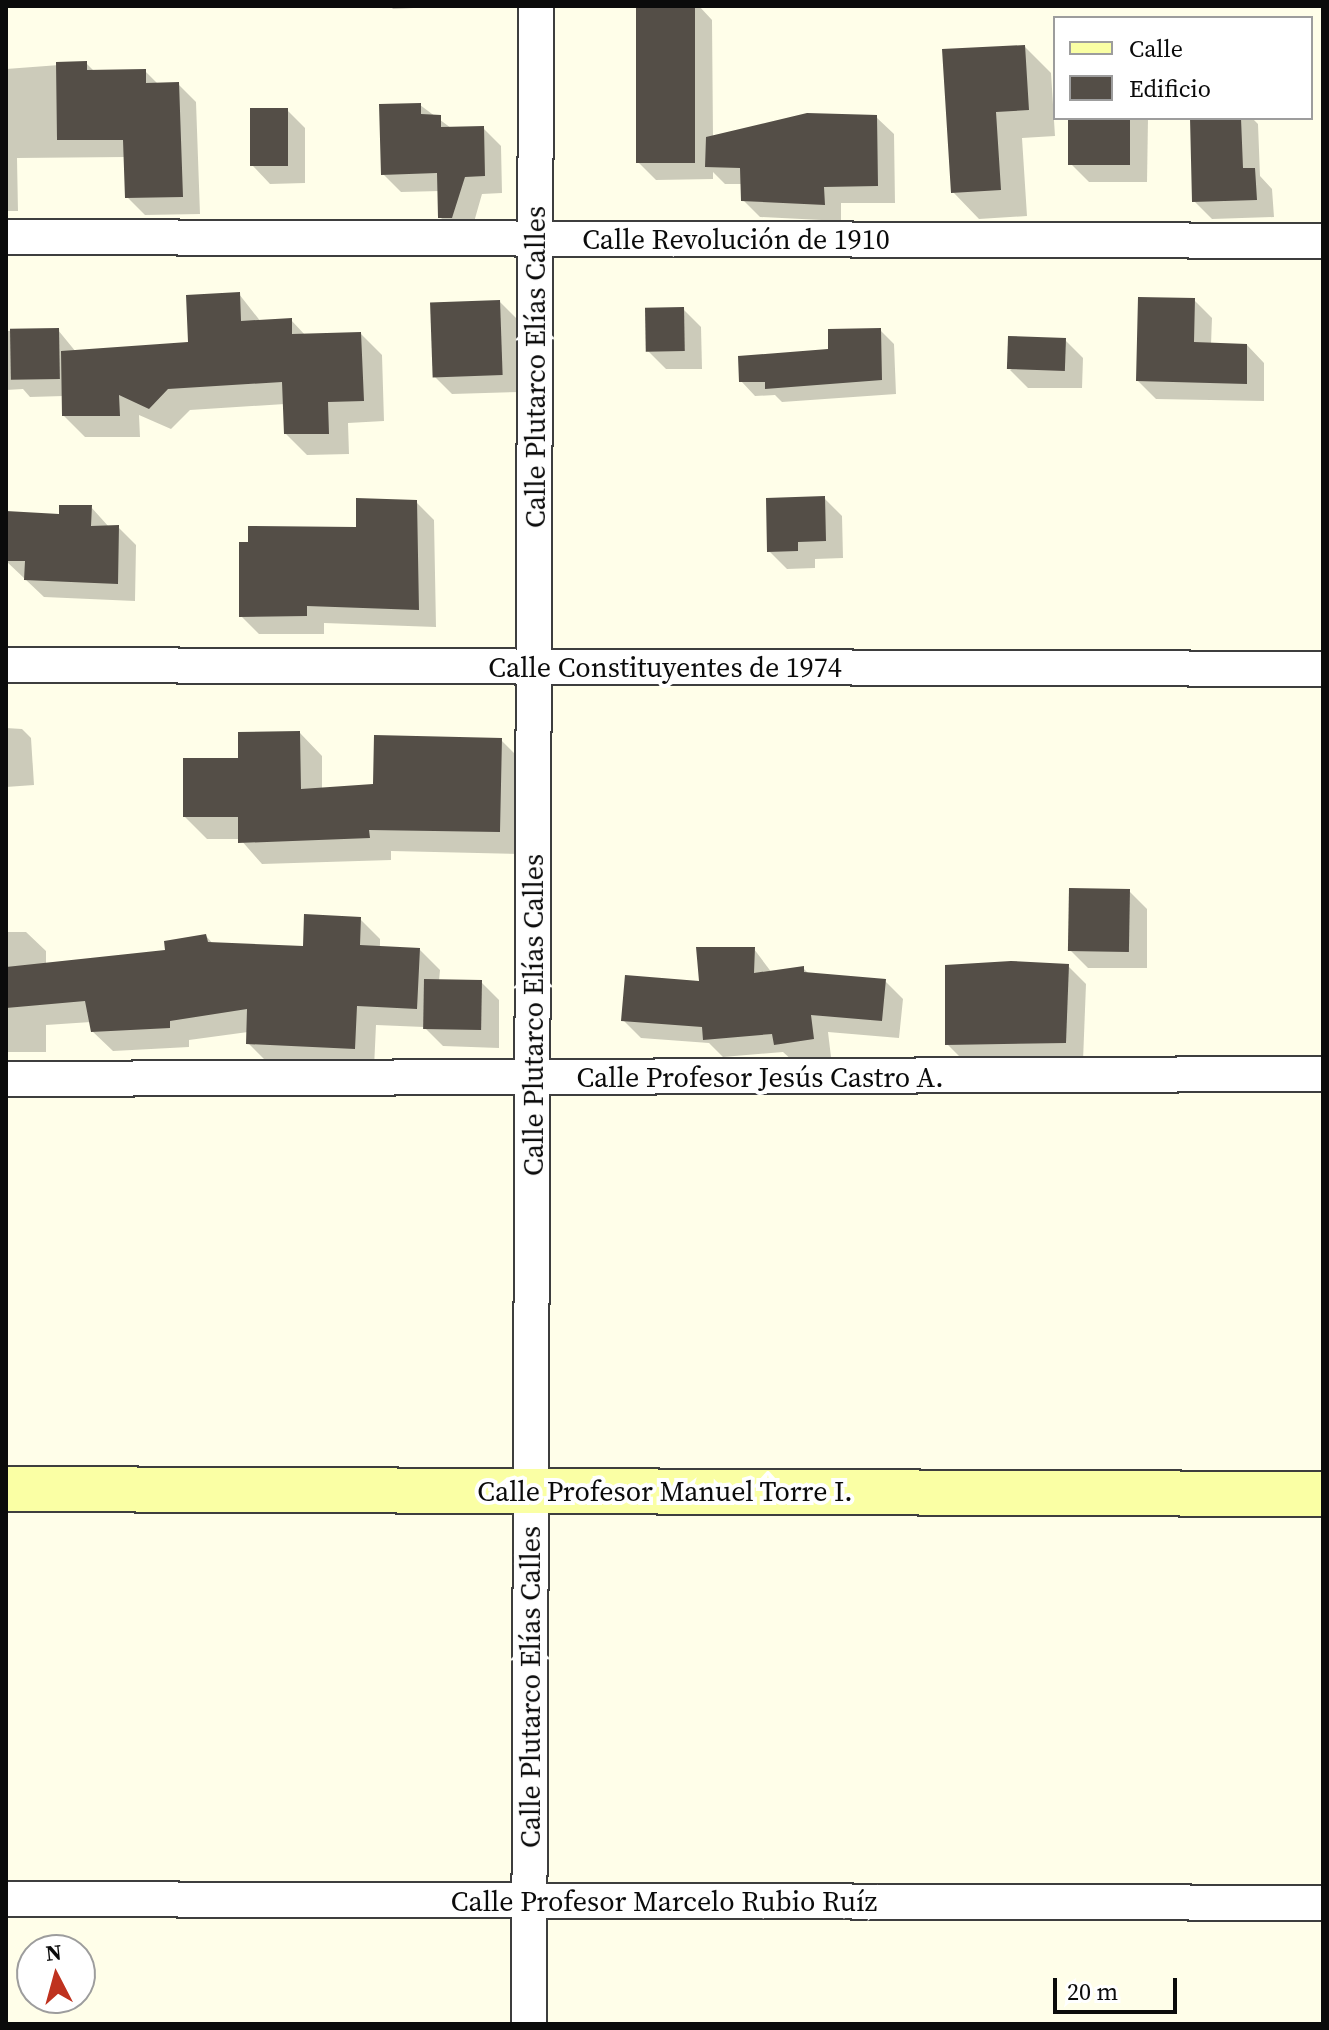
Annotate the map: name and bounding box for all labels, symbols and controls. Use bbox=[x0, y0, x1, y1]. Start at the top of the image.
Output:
legend bbox=[1053, 16, 1313, 120]
text: Calle bbox=[1129, 32, 1183, 65]
text: Edificio bbox=[1129, 72, 1211, 105]
street label: Calle Plutarco Elías Calles bbox=[518, 206, 552, 528]
street label: Calle Revolución de 1910 bbox=[582, 222, 890, 256]
street label: Calle Constituyentes de 1974 bbox=[488, 650, 842, 684]
street label: Calle Plutarco Elías Calles bbox=[516, 854, 550, 1176]
street label: Calle Profesor Jesús Castro A. bbox=[576, 1060, 944, 1094]
street label: Calle Profesor Manuel Torre I. bbox=[477, 1474, 853, 1508]
street label: Calle Plutarco Elías Calles bbox=[513, 1526, 547, 1848]
street label: Calle Profesor Marcelo Rubio Ruíz bbox=[451, 1884, 877, 1918]
north arrow bbox=[16, 1934, 96, 2014]
text: N bbox=[44, 1936, 63, 1968]
scale bar bbox=[1057, 1962, 1181, 2012]
text: 20 m bbox=[1067, 1975, 1118, 2008]

